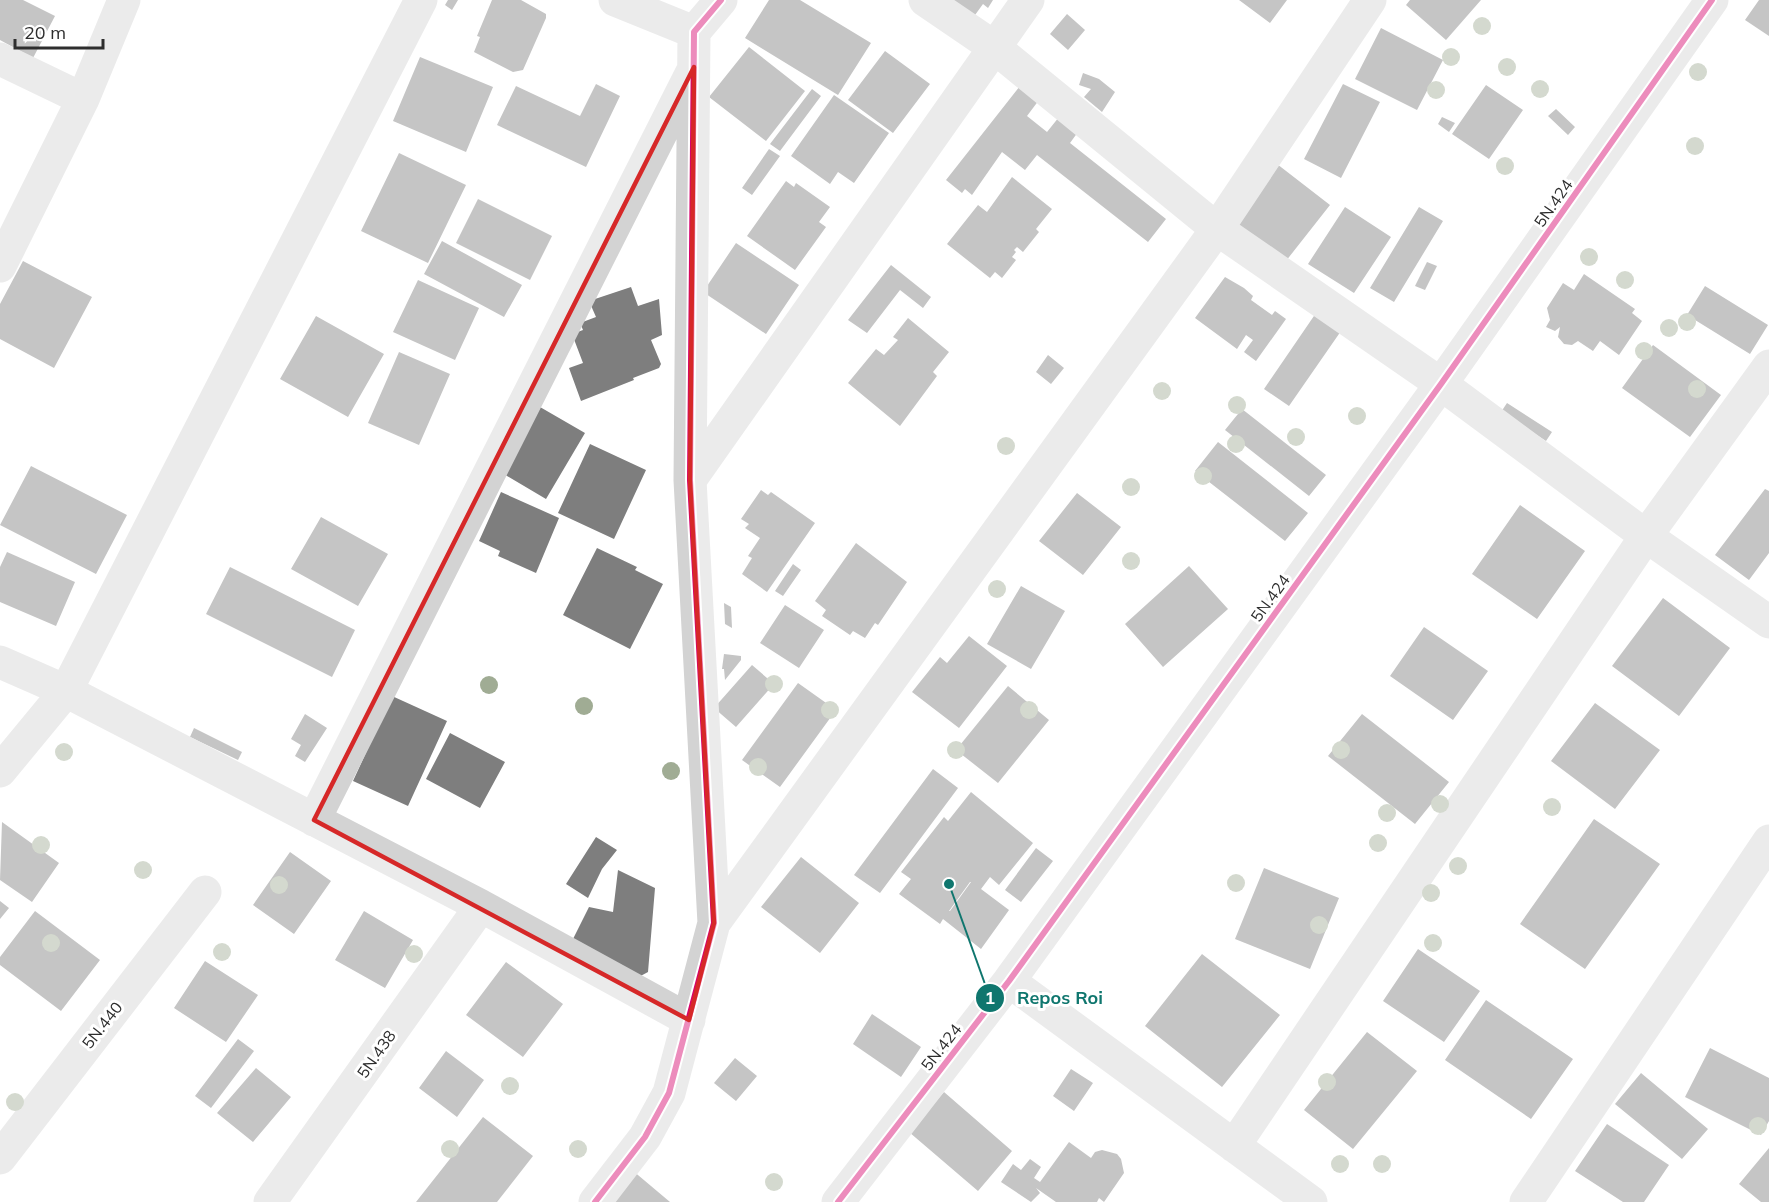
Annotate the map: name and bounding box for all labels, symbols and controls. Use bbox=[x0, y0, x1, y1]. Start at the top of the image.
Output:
scale bar bbox=[15, 12, 104, 50]
text: 20 m bbox=[24, 21, 66, 44]
street label: 5N.424 bbox=[1529, 175, 1577, 231]
street label: 5N.424 bbox=[1246, 570, 1294, 626]
callout: Repos Roi bbox=[975, 980, 1115, 1016]
text: 1 bbox=[985, 986, 995, 1009]
text: Repos Roi bbox=[1017, 986, 1103, 1009]
street label: 5N.440 bbox=[77, 998, 127, 1052]
street label: 5N.424 bbox=[916, 1019, 966, 1074]
street label: 5N.438 bbox=[352, 1026, 400, 1082]

